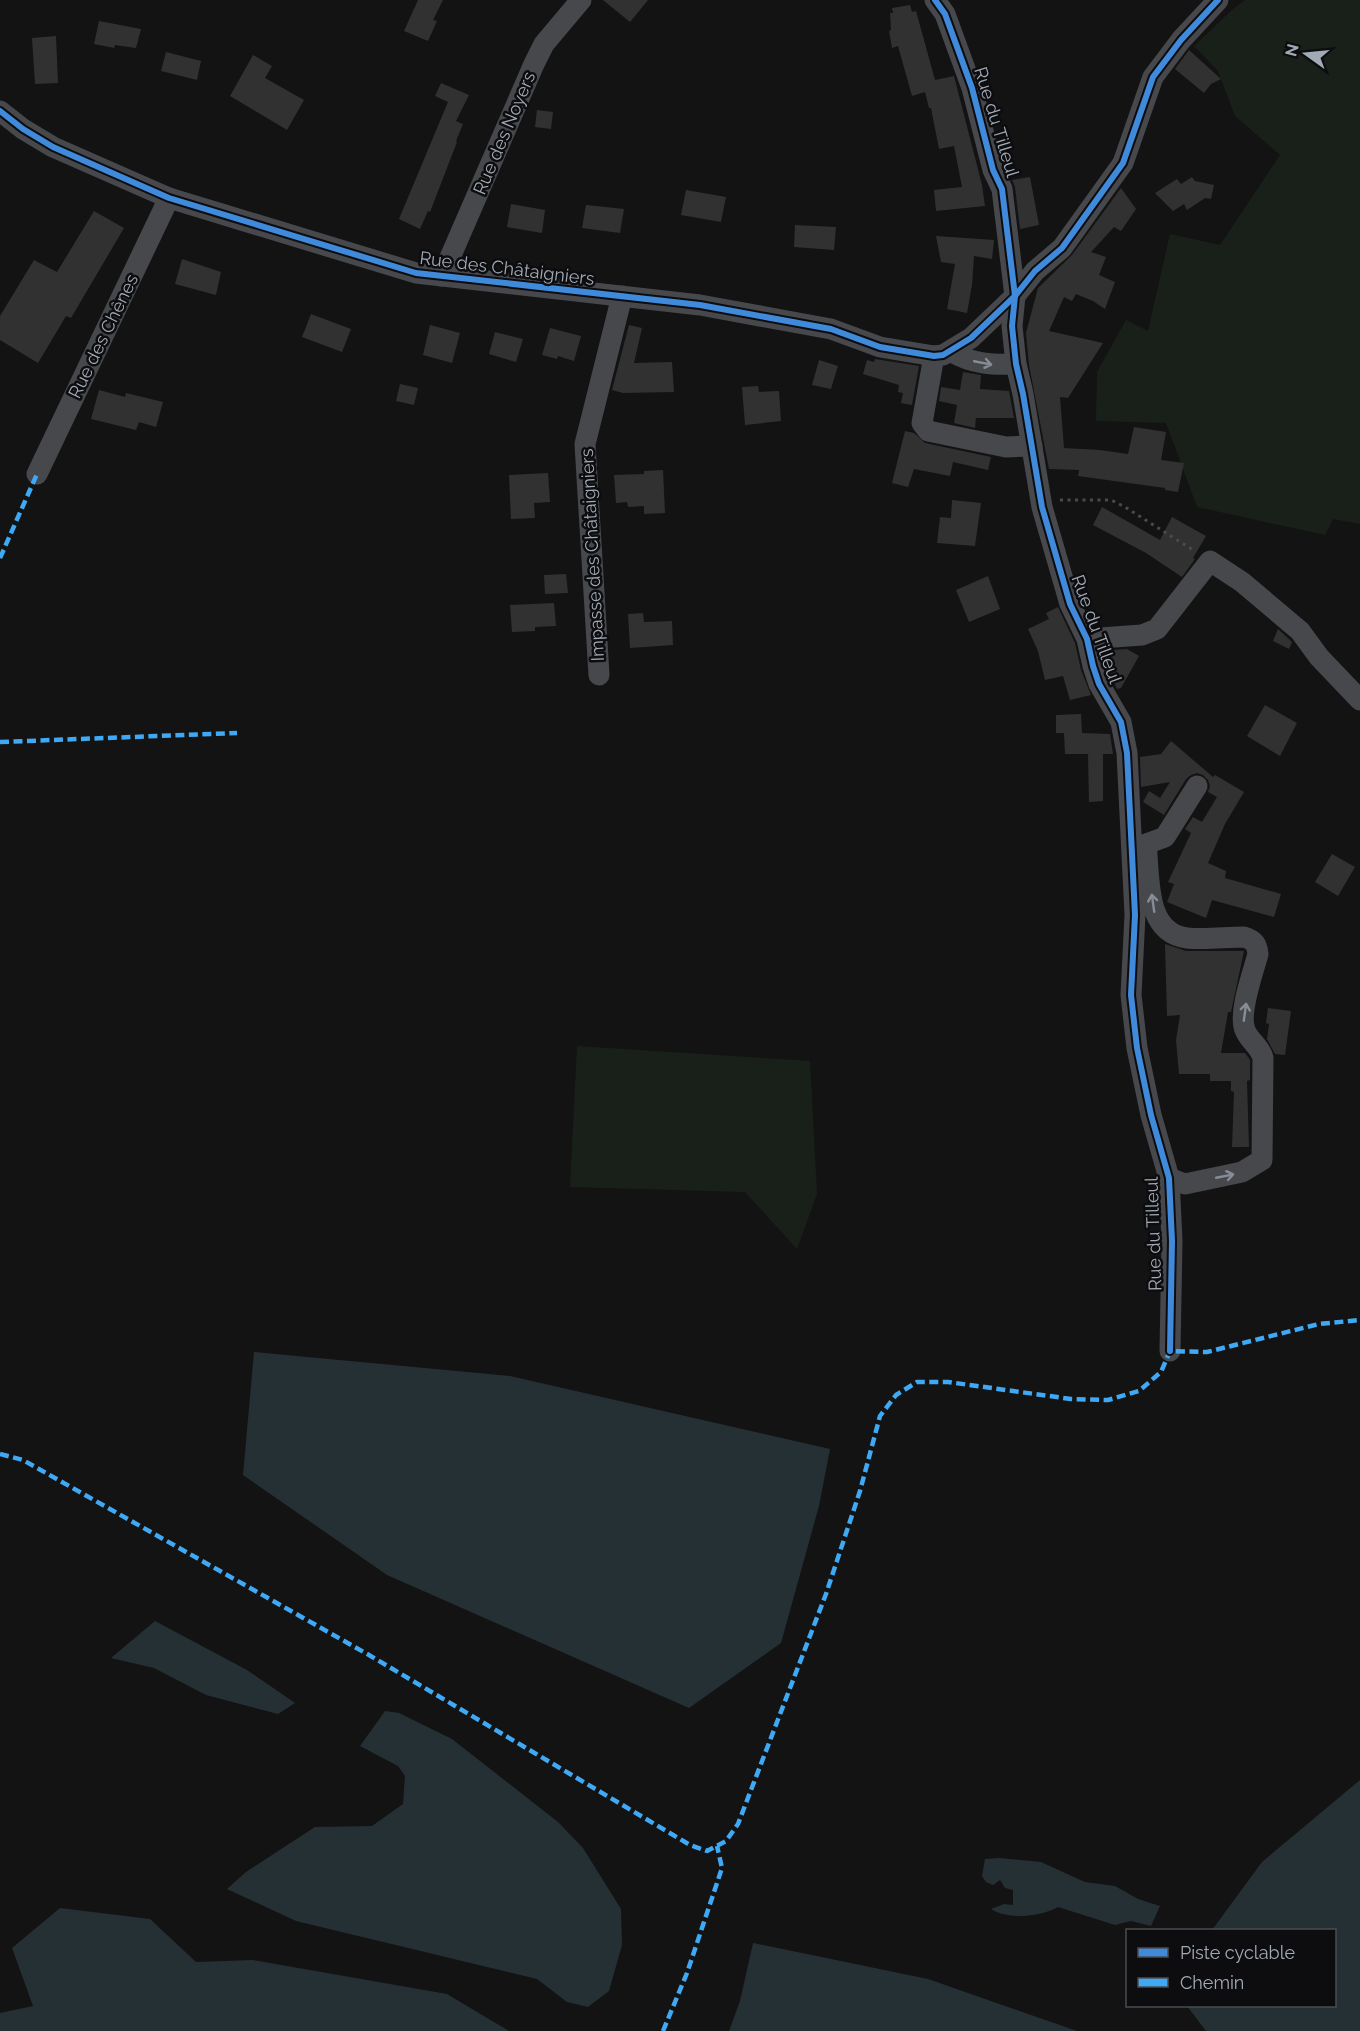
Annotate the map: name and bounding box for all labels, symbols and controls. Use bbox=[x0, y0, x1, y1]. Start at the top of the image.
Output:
north arrow bbox=[1276, 24, 1336, 84]
text: N bbox=[1281, 42, 1303, 59]
street label: Rue du Tilleul bbox=[970, 64, 1024, 180]
street label: Rue des Noyers bbox=[469, 68, 539, 198]
street label: Rue des Châtaigniers bbox=[418, 247, 596, 289]
street label: Rue des Chênes bbox=[64, 270, 142, 402]
one-way arrow bbox=[973, 358, 992, 369]
street label: Impasse des Châtaigniers bbox=[576, 448, 608, 662]
street label: Rue du Tilleul bbox=[1068, 572, 1126, 686]
one-way arrow bbox=[1147, 893, 1158, 913]
one-way arrow bbox=[1240, 1003, 1251, 1022]
one-way arrow bbox=[1215, 1170, 1234, 1181]
street label: Rue du Tilleul bbox=[1141, 1176, 1165, 1291]
legend bbox=[1126, 1929, 1336, 2007]
text: Piste cyclable bbox=[1180, 1942, 1296, 1963]
text: Chemin bbox=[1180, 1972, 1244, 1993]

